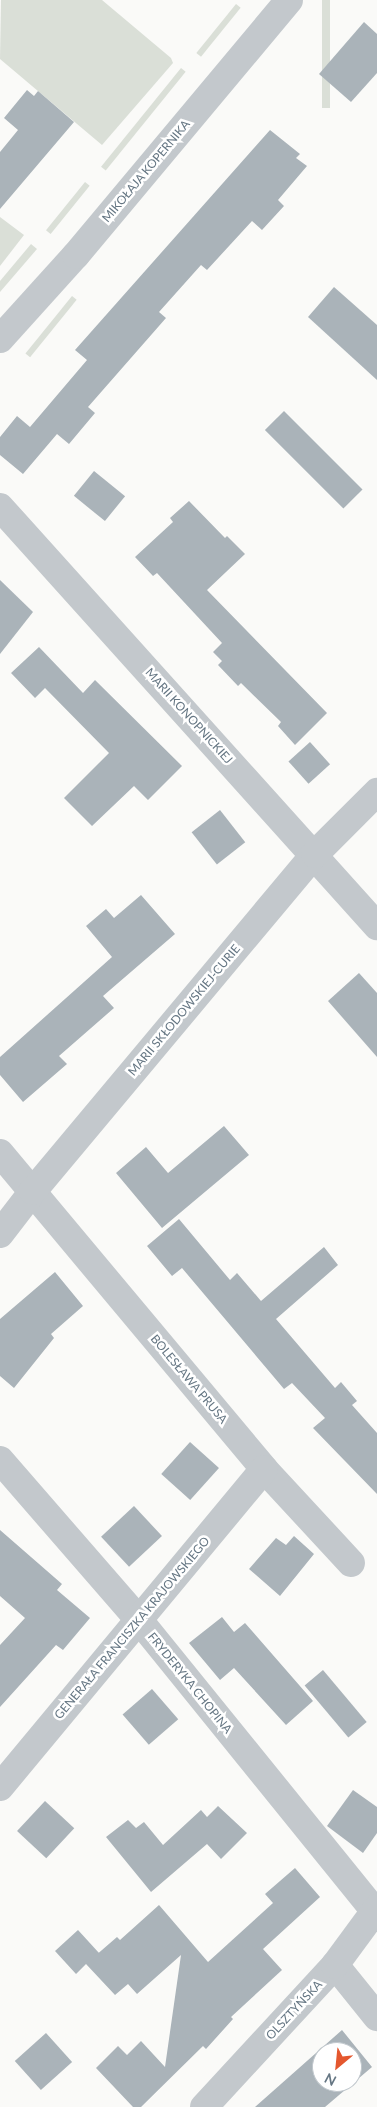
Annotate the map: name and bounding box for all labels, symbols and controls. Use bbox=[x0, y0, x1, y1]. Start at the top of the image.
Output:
street label: MIKOŁAJA KOPERNIKA bbox=[99, 117, 193, 225]
street label: MARII KONOPNICKIEJ bbox=[142, 665, 236, 767]
street label: MARII SKŁODOWSKIEJ-CURIE bbox=[125, 942, 243, 1078]
street label: BOLESŁAWA PRUSA bbox=[147, 1331, 231, 1427]
street label: GENERAŁA FRANCISZKA KRAJOWSKIEGO bbox=[51, 1534, 213, 1722]
street label: FRYDERYKA CHOPINA bbox=[145, 1630, 235, 1736]
street label: OLSZTYŃSKA bbox=[263, 1977, 325, 2043]
north arrow bbox=[312, 2042, 362, 2092]
text: N bbox=[321, 2070, 339, 2090]

